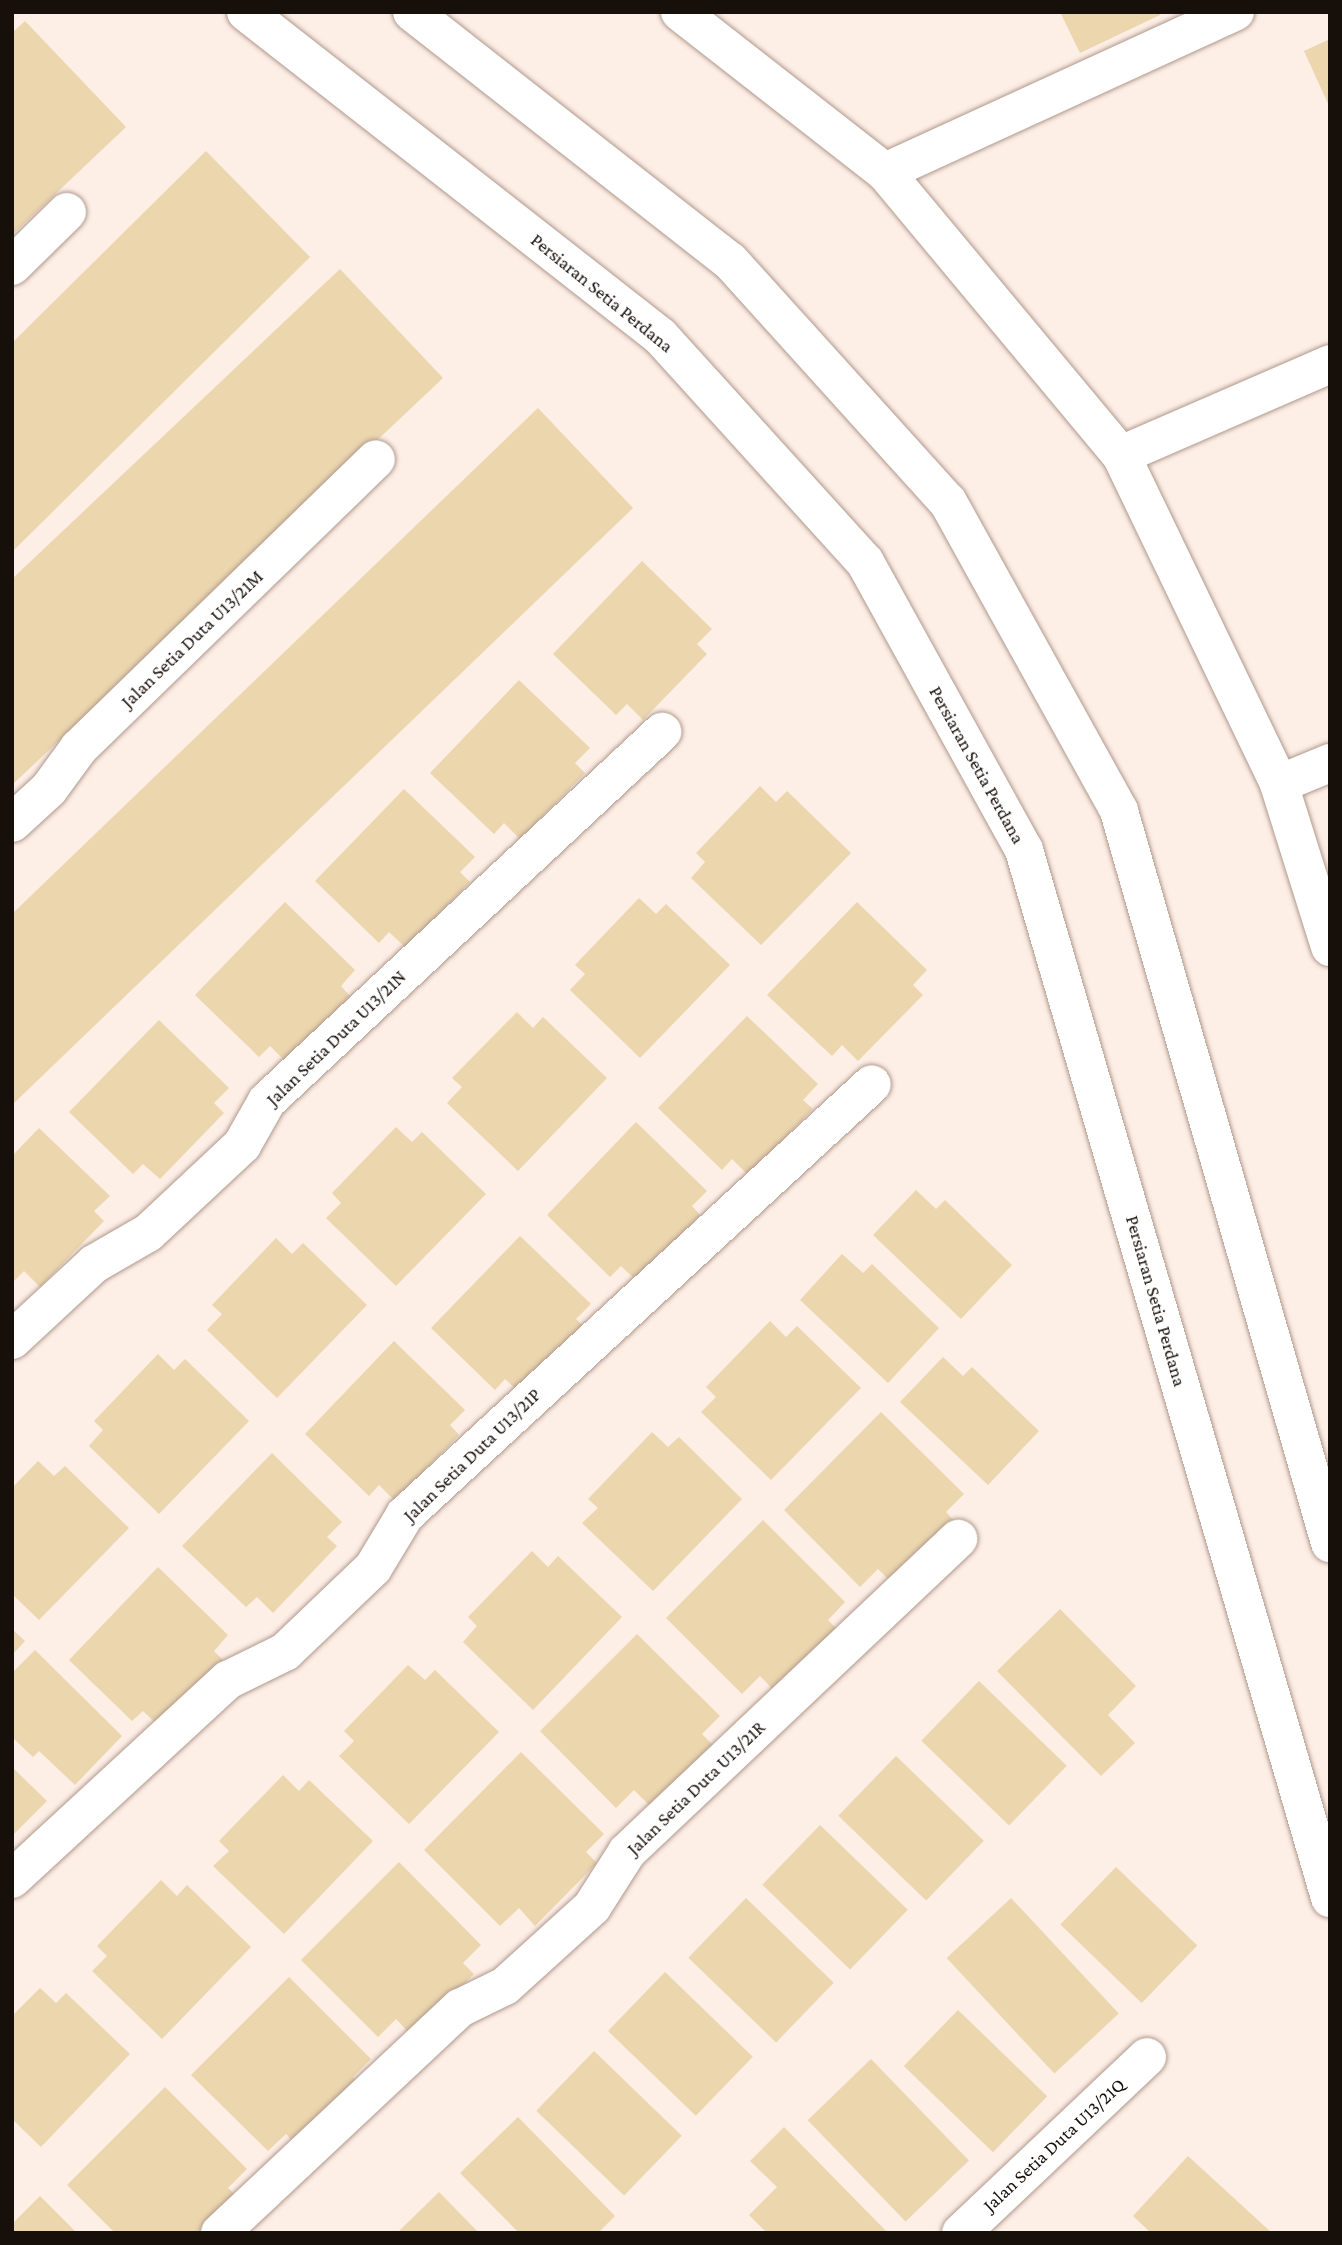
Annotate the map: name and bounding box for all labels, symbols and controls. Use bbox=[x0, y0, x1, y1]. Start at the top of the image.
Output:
street label: Persiaran Setia Perdana bbox=[526, 229, 678, 357]
street label: Jalan Setia Duta U13/21M bbox=[116, 565, 268, 713]
street label: Persiaran Setia Perdana bbox=[924, 682, 1030, 848]
street label: Jalan Setia Duta U13/21N bbox=[261, 965, 411, 1111]
street label: Persiaran Setia Perdana bbox=[1121, 1213, 1191, 1389]
street label: Jalan Setia Duta U13/21P bbox=[398, 1383, 546, 1527]
street label: Jalan Setia Duta U13/21R bbox=[622, 1716, 770, 1860]
street label: Jalan Setia Duta U13/21Q bbox=[978, 2073, 1130, 2217]

